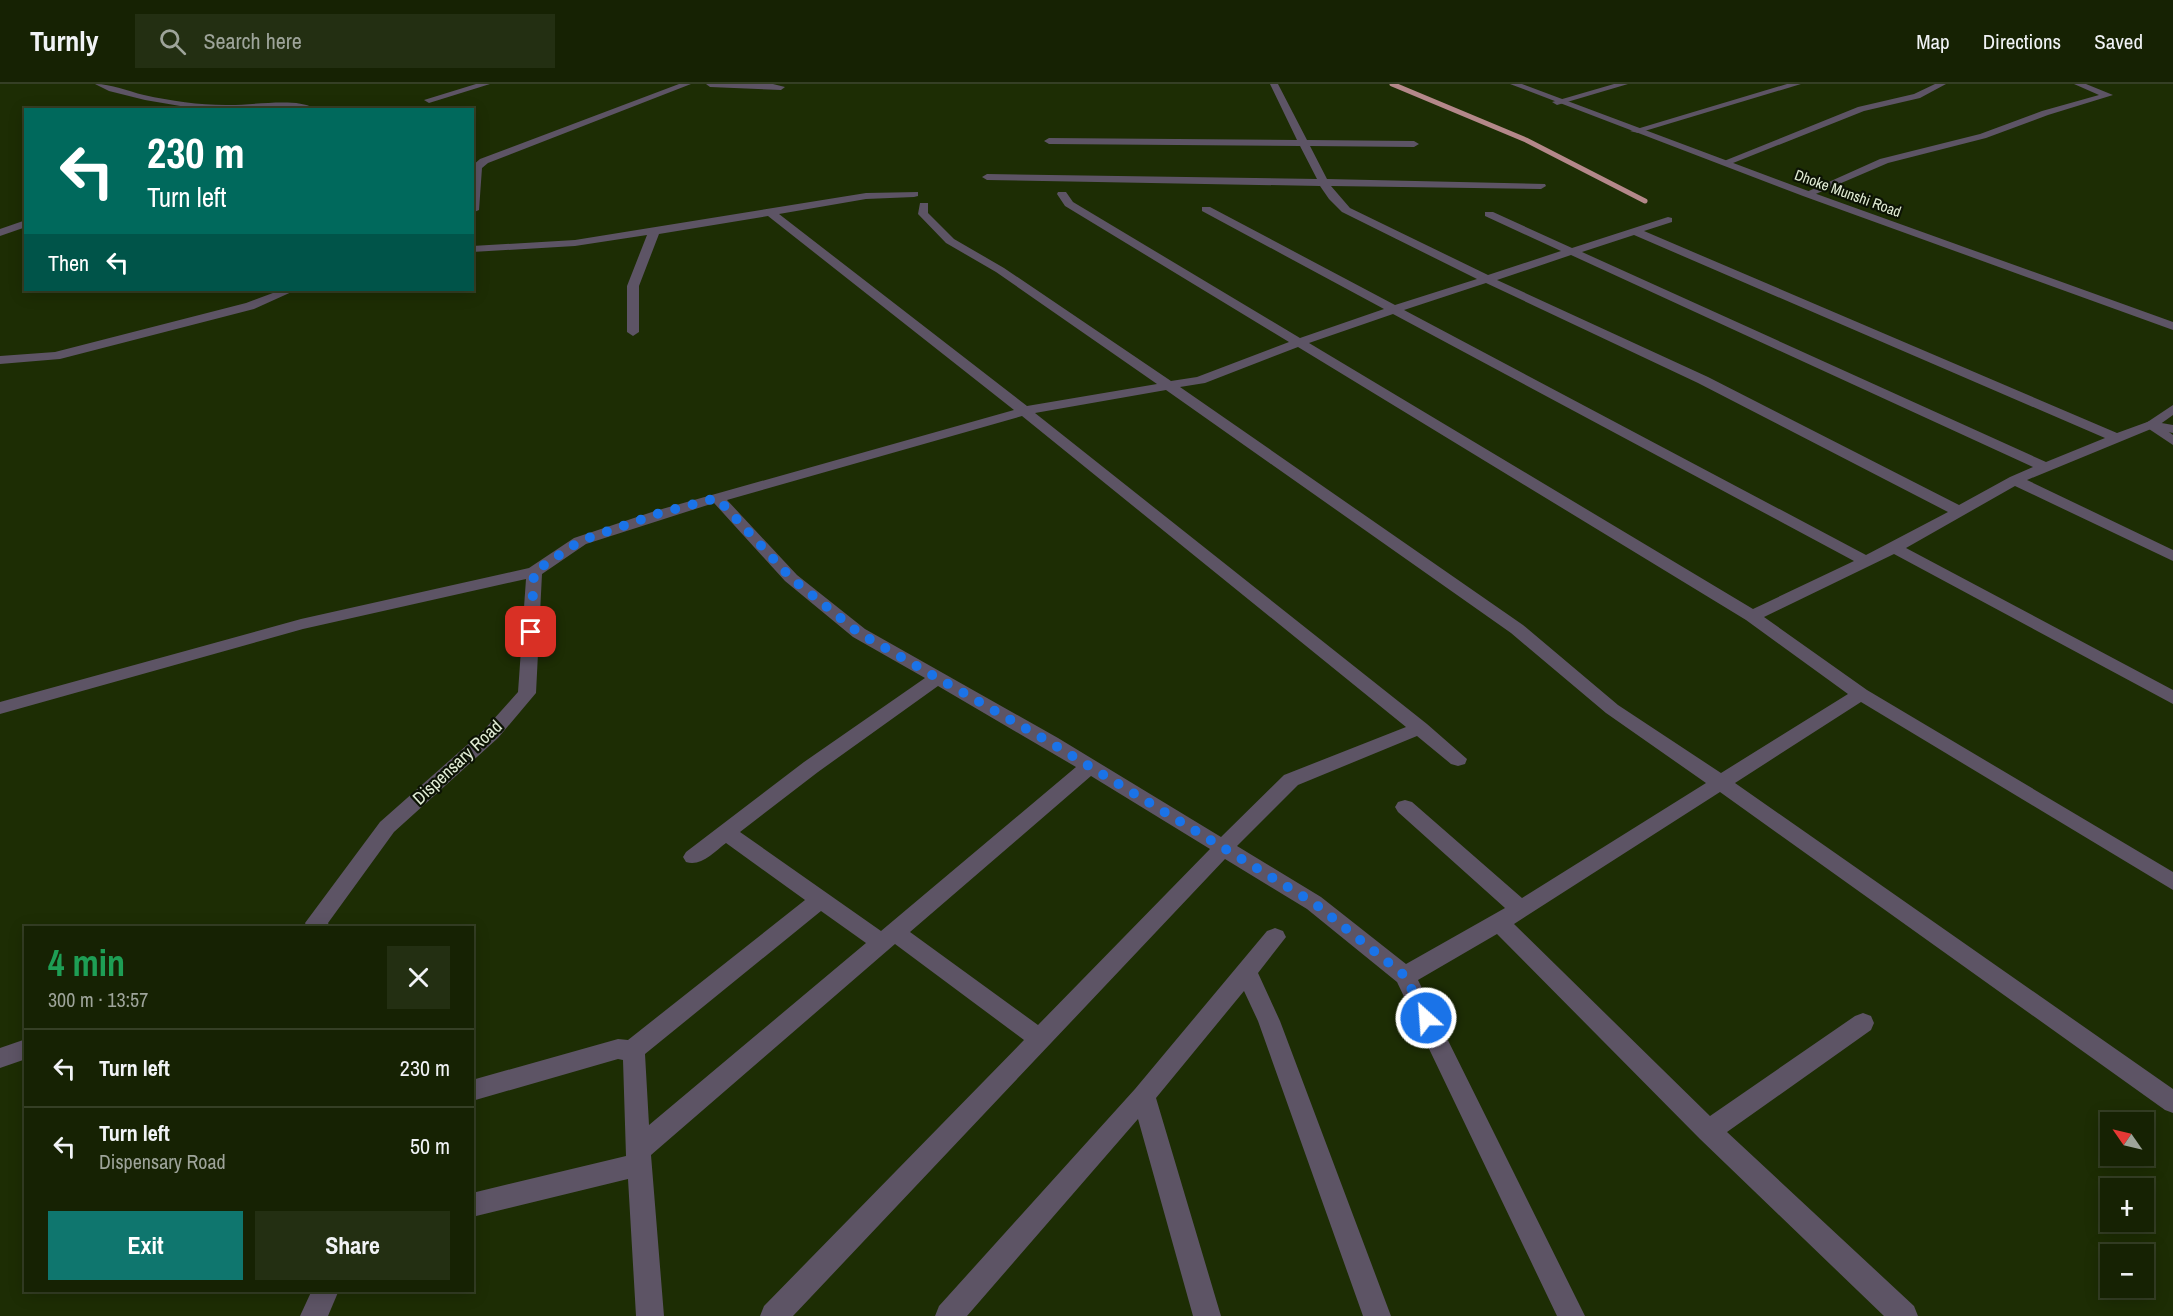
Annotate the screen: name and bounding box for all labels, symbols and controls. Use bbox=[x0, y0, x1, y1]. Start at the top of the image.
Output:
search box bbox=[135, 14, 555, 68]
text: Turnly bbox=[30, 22, 99, 60]
icon: search bbox=[156, 25, 189, 58]
text: Search here bbox=[204, 26, 302, 56]
text: Map bbox=[1916, 27, 1950, 56]
text: Directions bbox=[1983, 27, 2061, 56]
text: Saved bbox=[2094, 27, 2143, 56]
text: 230 m bbox=[147, 125, 245, 181]
icon: left bbox=[48, 132, 126, 210]
street label: Dhoke Munshi Road bbox=[1792, 164, 1904, 222]
text: Turn left bbox=[147, 179, 226, 215]
icon: left bbox=[101, 246, 134, 279]
text: Then bbox=[48, 248, 89, 278]
pin bbox=[505, 606, 556, 657]
icon: arrive bbox=[514, 615, 547, 648]
street label: Dispensary Road bbox=[407, 714, 507, 810]
text: 4 min bbox=[48, 939, 125, 987]
button: close bbox=[387, 946, 450, 1009]
text: 300 m · 13:57 bbox=[48, 986, 148, 1013]
position arrow bbox=[1394, 986, 1458, 1050]
icon: left bbox=[48, 1052, 81, 1085]
text: Turn left bbox=[99, 1053, 170, 1083]
text: 230 m bbox=[400, 1053, 450, 1083]
north arrow bbox=[2100, 1112, 2154, 1166]
map controls bbox=[2100, 1112, 2154, 1298]
text: Turn left bbox=[99, 1118, 170, 1148]
icon: left bbox=[48, 1130, 81, 1163]
text: 50 m bbox=[410, 1131, 450, 1161]
text: Dispensary Road bbox=[99, 1148, 226, 1175]
button: + bbox=[2100, 1178, 2154, 1232]
button: Exit bbox=[48, 1211, 243, 1280]
button: Share bbox=[255, 1211, 450, 1280]
button: − bbox=[2100, 1244, 2154, 1298]

